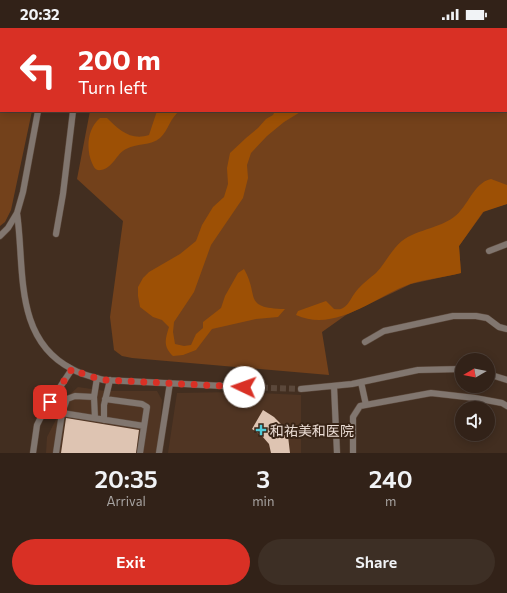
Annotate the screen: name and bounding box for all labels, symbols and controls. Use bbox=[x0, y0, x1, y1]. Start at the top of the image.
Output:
text: 20:32 bbox=[20, 5, 60, 23]
text: 200 m bbox=[78, 42, 161, 76]
icon: left bbox=[12, 44, 64, 96]
text: Turn left bbox=[78, 76, 147, 98]
north arrow bbox=[455, 353, 495, 393]
map controls bbox=[455, 353, 495, 441]
position arrow bbox=[223, 366, 265, 408]
pin bbox=[33, 385, 67, 419]
icon: arrive bbox=[39, 391, 61, 413]
button: sound bbox=[455, 401, 495, 441]
place label: 和祐美和医院 bbox=[270, 422, 354, 439]
marker: 和祐美和医院 bbox=[255, 424, 267, 436]
text: 20:35 bbox=[95, 464, 158, 493]
text: 3 bbox=[256, 464, 270, 493]
text: 240 bbox=[369, 464, 413, 493]
text: Arrival bbox=[106, 493, 146, 509]
text: min bbox=[252, 493, 274, 509]
text: m bbox=[385, 493, 396, 509]
button: Exit bbox=[12, 539, 250, 585]
button: Share bbox=[258, 539, 495, 585]

